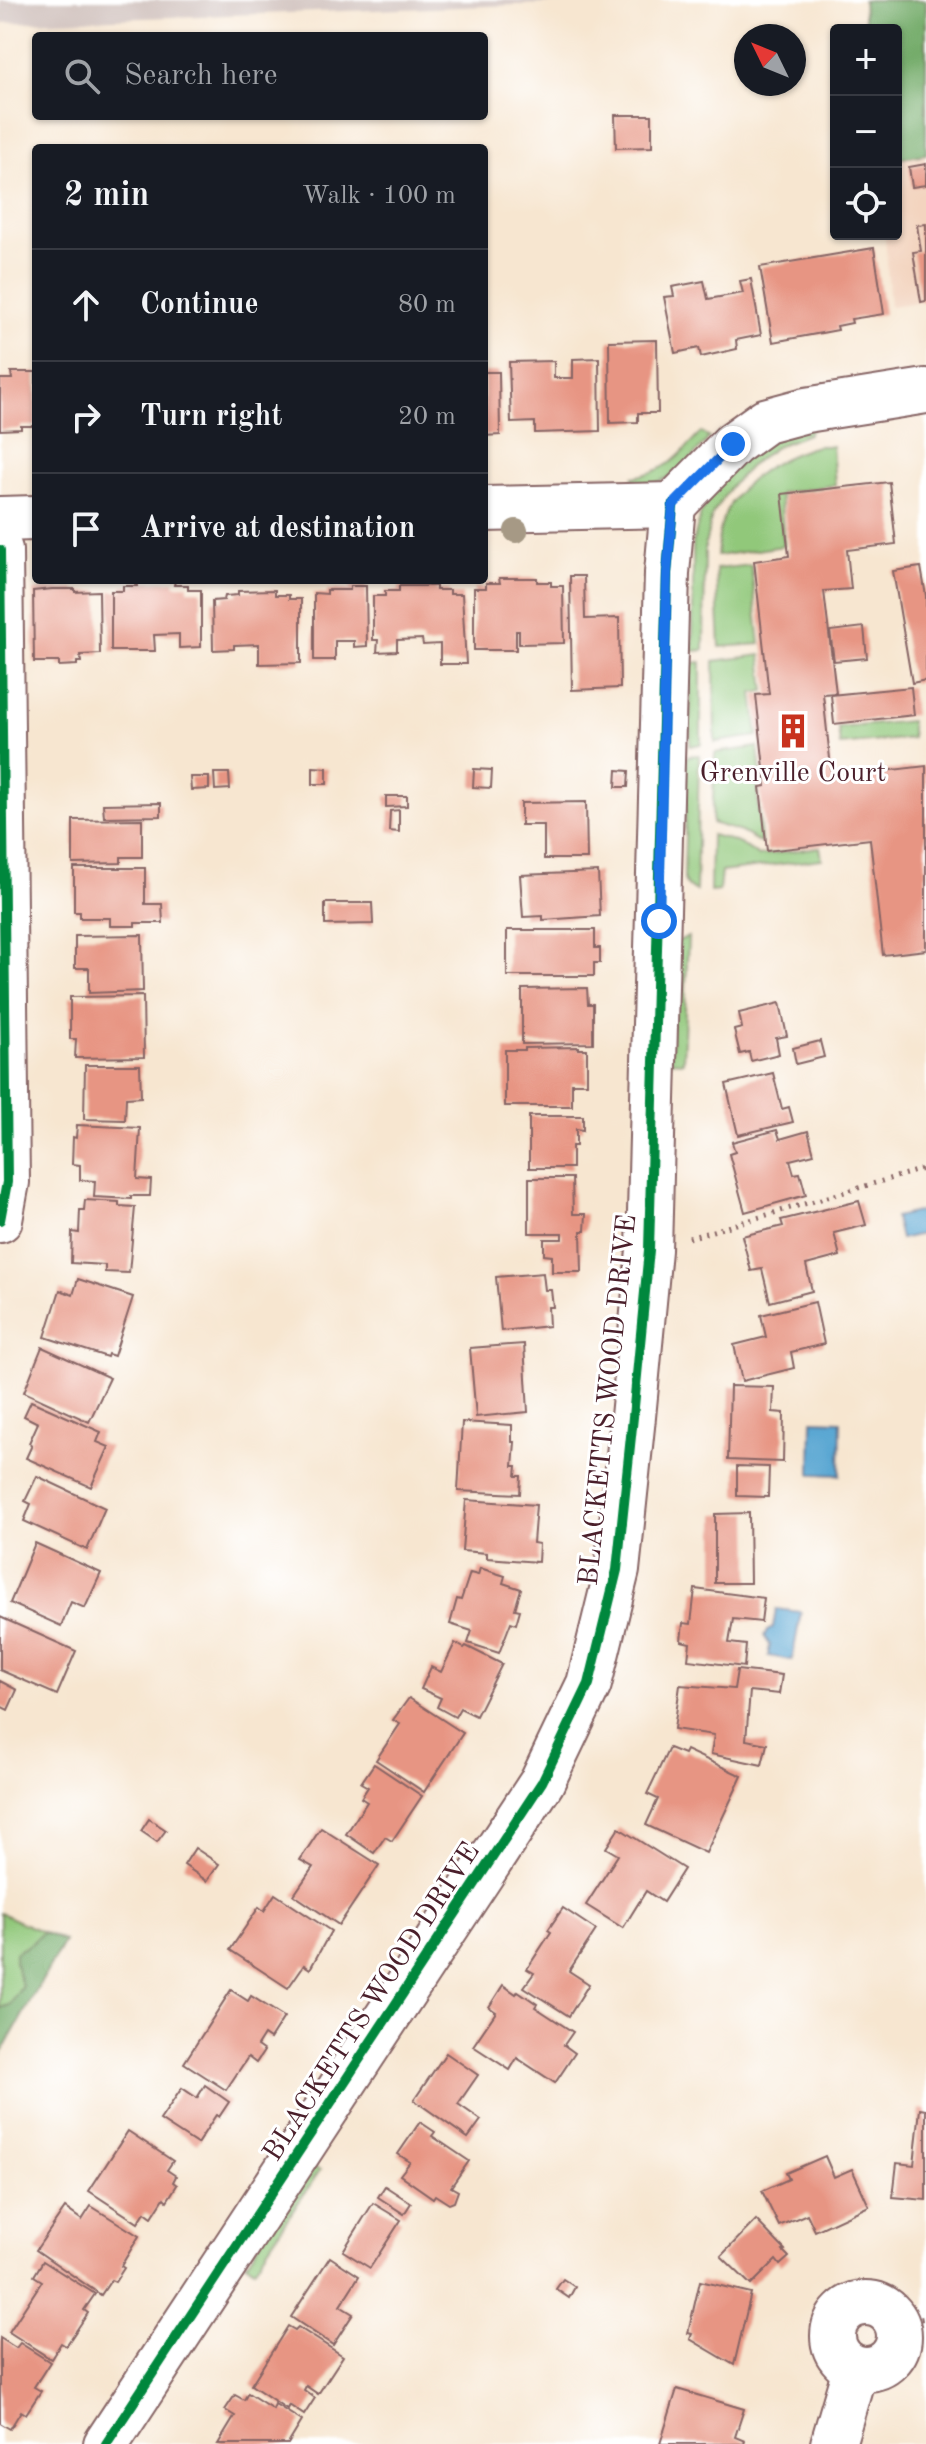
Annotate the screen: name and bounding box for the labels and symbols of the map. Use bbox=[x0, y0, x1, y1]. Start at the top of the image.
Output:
north arrow bbox=[734, 24, 806, 96]
route end bbox=[715, 426, 751, 462]
building icon: Grenville Court bbox=[774, 712, 812, 750]
place label: Grenville Court bbox=[700, 760, 886, 788]
route start bbox=[641, 903, 677, 939]
street label: BLACKETTS WOOD DRIVE bbox=[576, 1213, 642, 1587]
street label: BLACKETTS WOOD DRIVE bbox=[259, 1838, 486, 2167]

